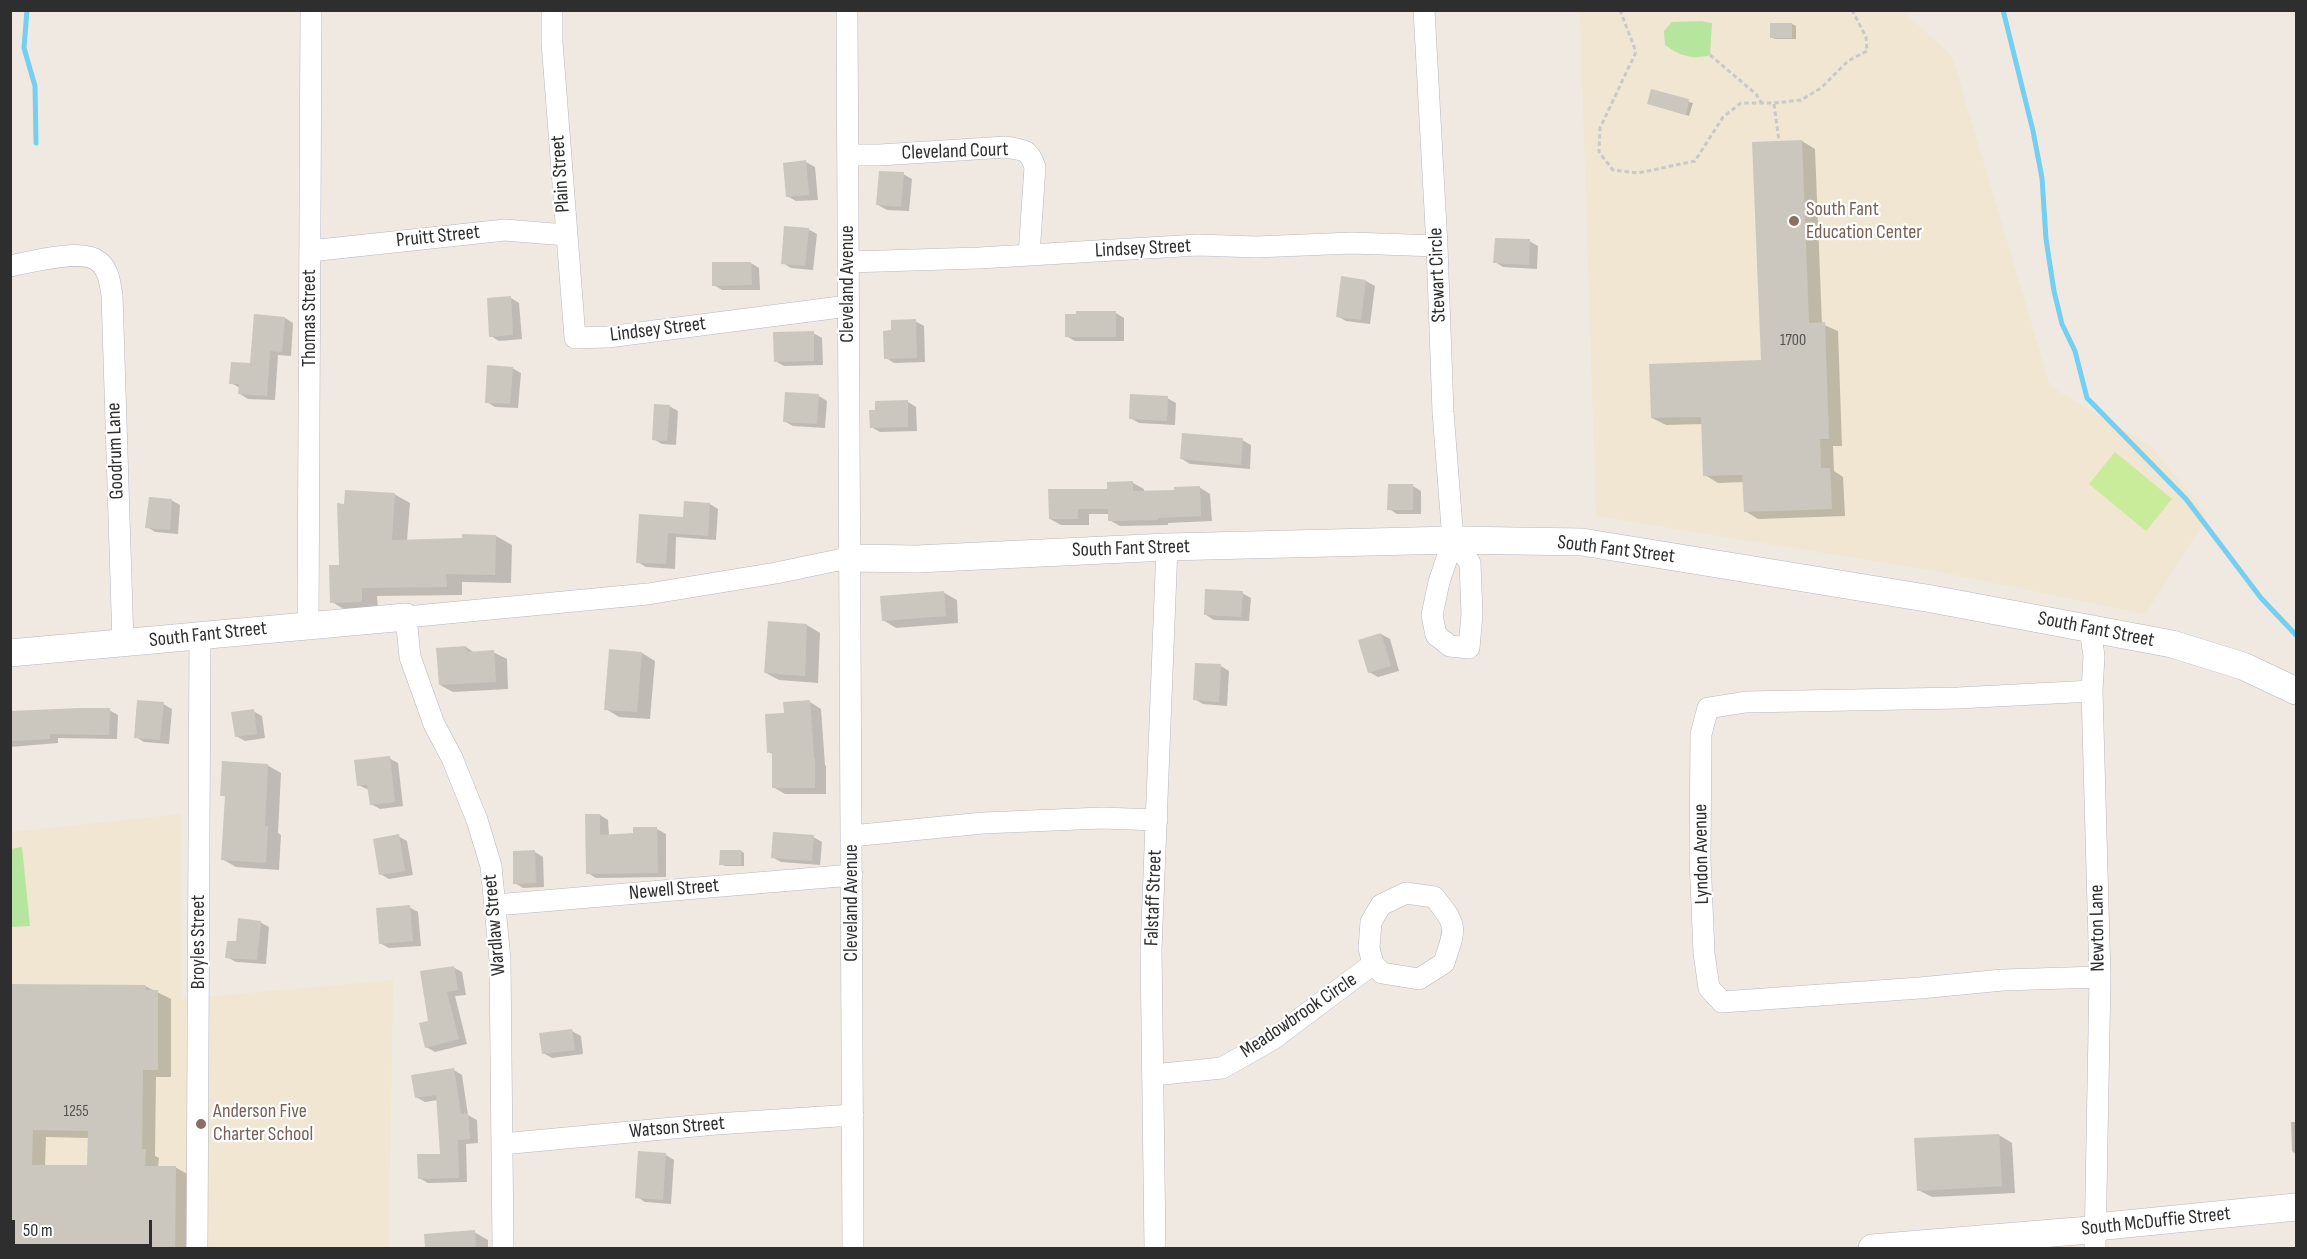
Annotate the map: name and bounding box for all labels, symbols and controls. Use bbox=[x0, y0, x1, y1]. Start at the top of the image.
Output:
street label: Plain Street bbox=[546, 134, 576, 214]
street label: Cleveland Court bbox=[901, 138, 1009, 166]
place label: South Fant Education Center bbox=[1806, 198, 1922, 245]
marker: South Fant Education Center bbox=[1787, 214, 1801, 228]
street label: Pruitt Street bbox=[395, 221, 481, 253]
street label: Cleveland Avenue bbox=[836, 225, 860, 343]
street label: Stewart Circle bbox=[1424, 227, 1452, 323]
street label: Lindsey Street bbox=[1094, 234, 1192, 264]
street label: Thomas Street bbox=[298, 269, 322, 367]
street label: Lindsey Street bbox=[609, 312, 707, 348]
house number: 1700 bbox=[1780, 331, 1806, 351]
street label: Goodrum Lane bbox=[102, 402, 130, 500]
street label: South Fant Street bbox=[1556, 531, 1676, 569]
street label: South Fant Street bbox=[1072, 535, 1190, 563]
street label: South Fant Street bbox=[2036, 607, 2156, 653]
street label: South Fant Street bbox=[148, 617, 268, 653]
street label: Lyndon Avenue bbox=[1689, 804, 1715, 904]
street label: Cleveland Avenue bbox=[840, 844, 864, 962]
street label: Falstaff Street bbox=[1140, 849, 1168, 947]
street label: Wardlaw Street bbox=[479, 873, 511, 977]
street label: Newell Street bbox=[628, 874, 720, 906]
street label: Newton Lane bbox=[2085, 884, 2111, 972]
street label: Broyles Street bbox=[187, 895, 211, 989]
street label: Meadowbrook Circle bbox=[1236, 968, 1362, 1064]
place label: Anderson Five Charter School bbox=[213, 1100, 313, 1147]
house number: 1255 bbox=[63, 1102, 89, 1122]
street label: Watson Street bbox=[628, 1112, 726, 1144]
marker: Anderson Five Charter School bbox=[194, 1117, 208, 1131]
street label: South McDuffie Street bbox=[2080, 1202, 2232, 1242]
scale bar bbox=[15, 1208, 154, 1246]
text: 50 m bbox=[23, 1220, 53, 1241]

